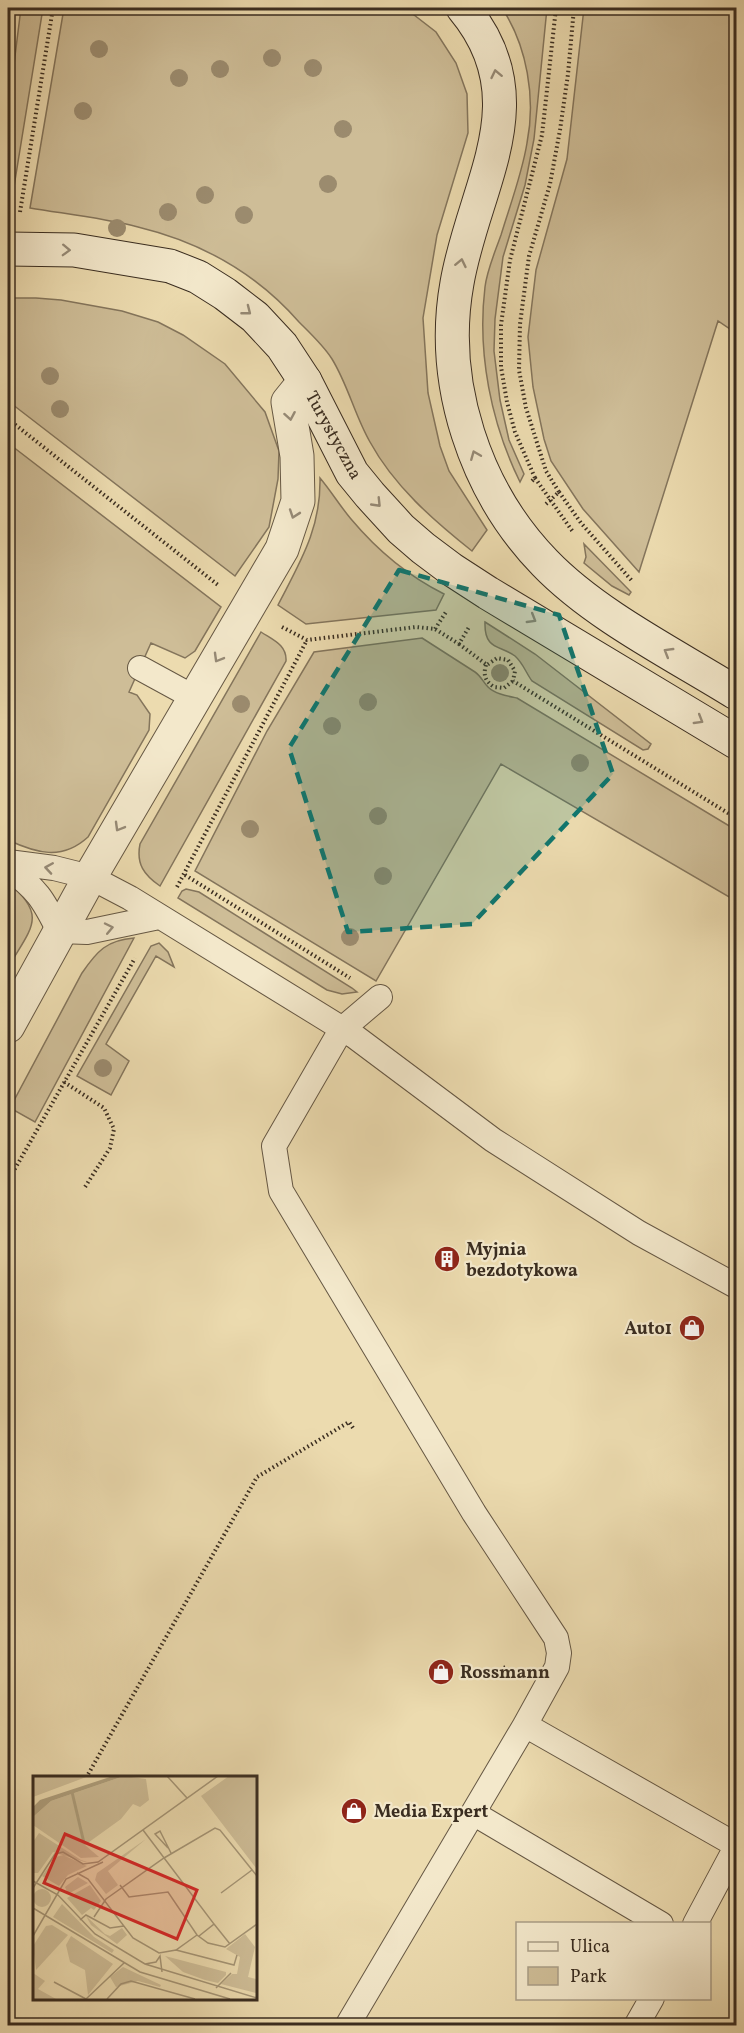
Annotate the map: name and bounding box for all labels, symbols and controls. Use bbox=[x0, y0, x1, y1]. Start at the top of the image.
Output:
one-way arrow bbox=[491, 69, 504, 79]
one-way arrow bbox=[61, 244, 70, 256]
one-way arrow bbox=[454, 259, 467, 269]
one-way arrow bbox=[240, 303, 251, 314]
street label: Turystyczna bbox=[298, 387, 367, 484]
one-way arrow bbox=[284, 411, 296, 420]
one-way arrow bbox=[470, 450, 482, 461]
one-way arrow bbox=[370, 496, 381, 507]
one-way arrow bbox=[288, 508, 301, 519]
one-way arrow bbox=[526, 612, 536, 624]
one-way arrow bbox=[664, 647, 674, 659]
one-way arrow bbox=[214, 652, 226, 662]
one-way arrow bbox=[693, 712, 703, 724]
one-way arrow bbox=[115, 820, 127, 831]
one-way arrow bbox=[44, 862, 54, 875]
one-way arrow bbox=[104, 922, 114, 935]
place label: Myjnia bezdotykowa bbox=[466, 1238, 578, 1284]
building icon: Myjnia bezdotykowa bbox=[432, 1244, 462, 1274]
shop icon: Auto1 bbox=[677, 1313, 707, 1343]
place label: Auto1 bbox=[625, 1317, 672, 1342]
shop icon: Rossmann bbox=[426, 1657, 456, 1687]
place label: Rossmann bbox=[460, 1661, 550, 1686]
inset map bbox=[33, 1776, 256, 2000]
shop icon: Media Expert bbox=[339, 1796, 369, 1826]
place label: Media Expert bbox=[374, 1800, 489, 1825]
legend bbox=[516, 1922, 711, 2000]
text: Ulica bbox=[570, 1935, 610, 1960]
text: Park bbox=[570, 1965, 607, 1990]

